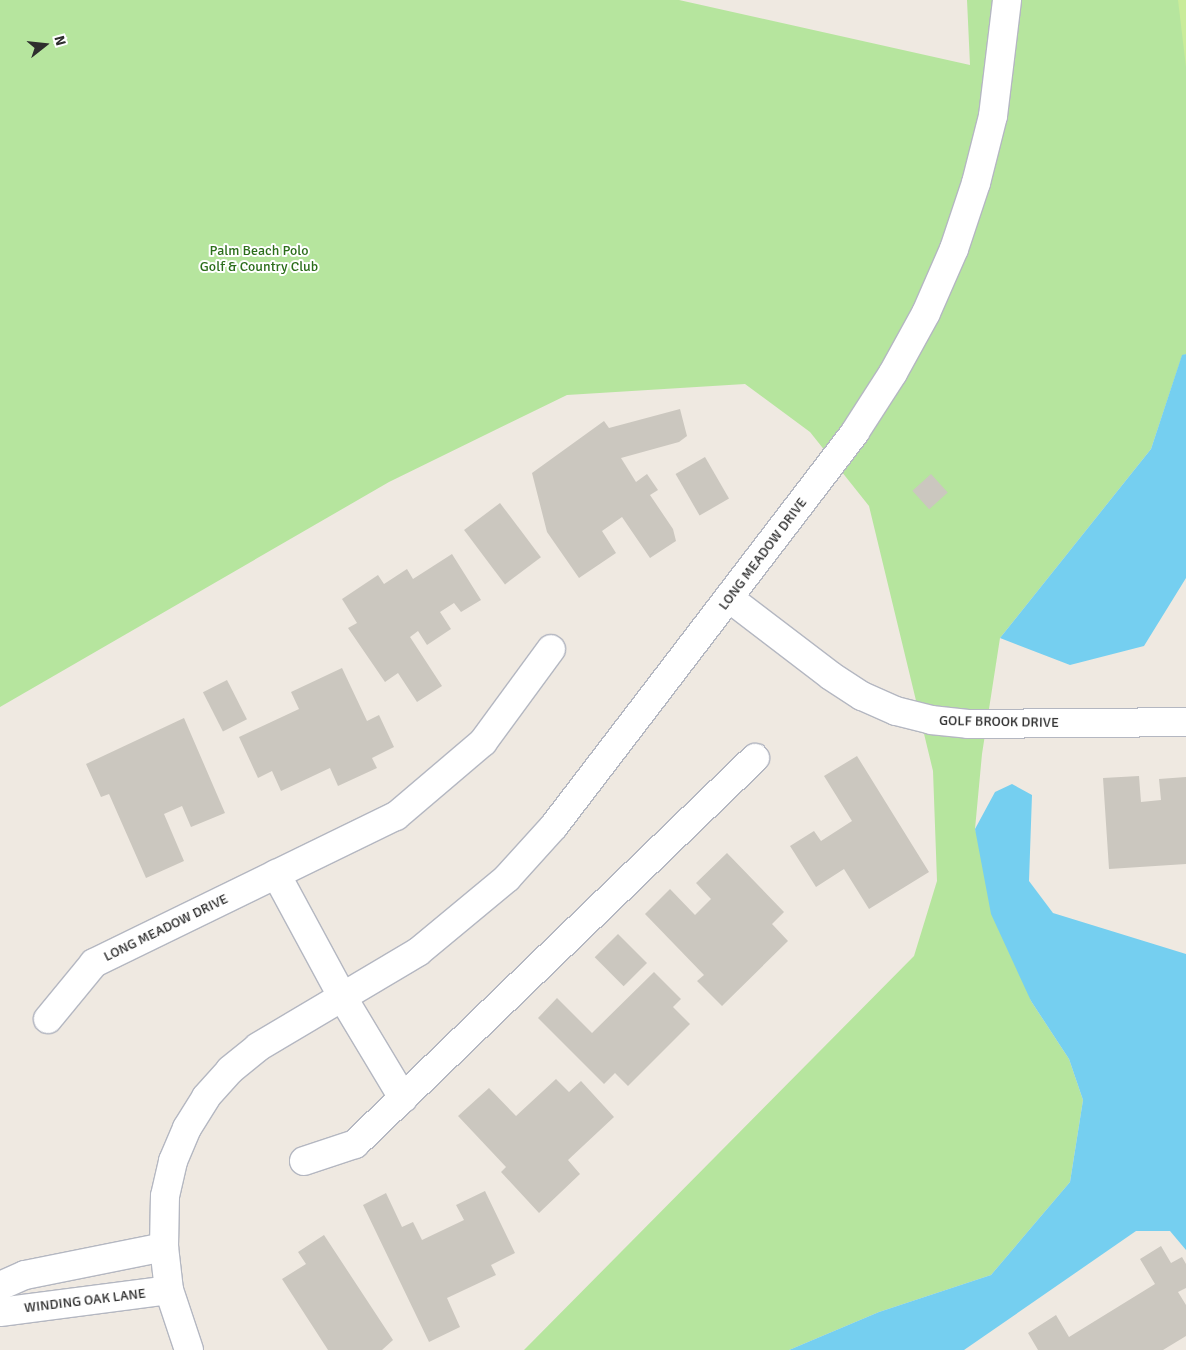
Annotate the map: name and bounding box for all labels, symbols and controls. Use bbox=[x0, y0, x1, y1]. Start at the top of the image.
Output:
north arrow bbox=[20, 20, 70, 70]
text: N bbox=[50, 34, 69, 48]
park label: Palm Beach Polo Golf & Country Club bbox=[200, 243, 318, 276]
street label: LONG MEADOW DRIVE bbox=[715, 495, 811, 613]
street label: GOLF BROOK DRIVE bbox=[939, 713, 1059, 731]
street label: LONG MEADOW DRIVE bbox=[101, 891, 231, 965]
street label: WINDING OAK LANE bbox=[23, 1285, 147, 1317]

